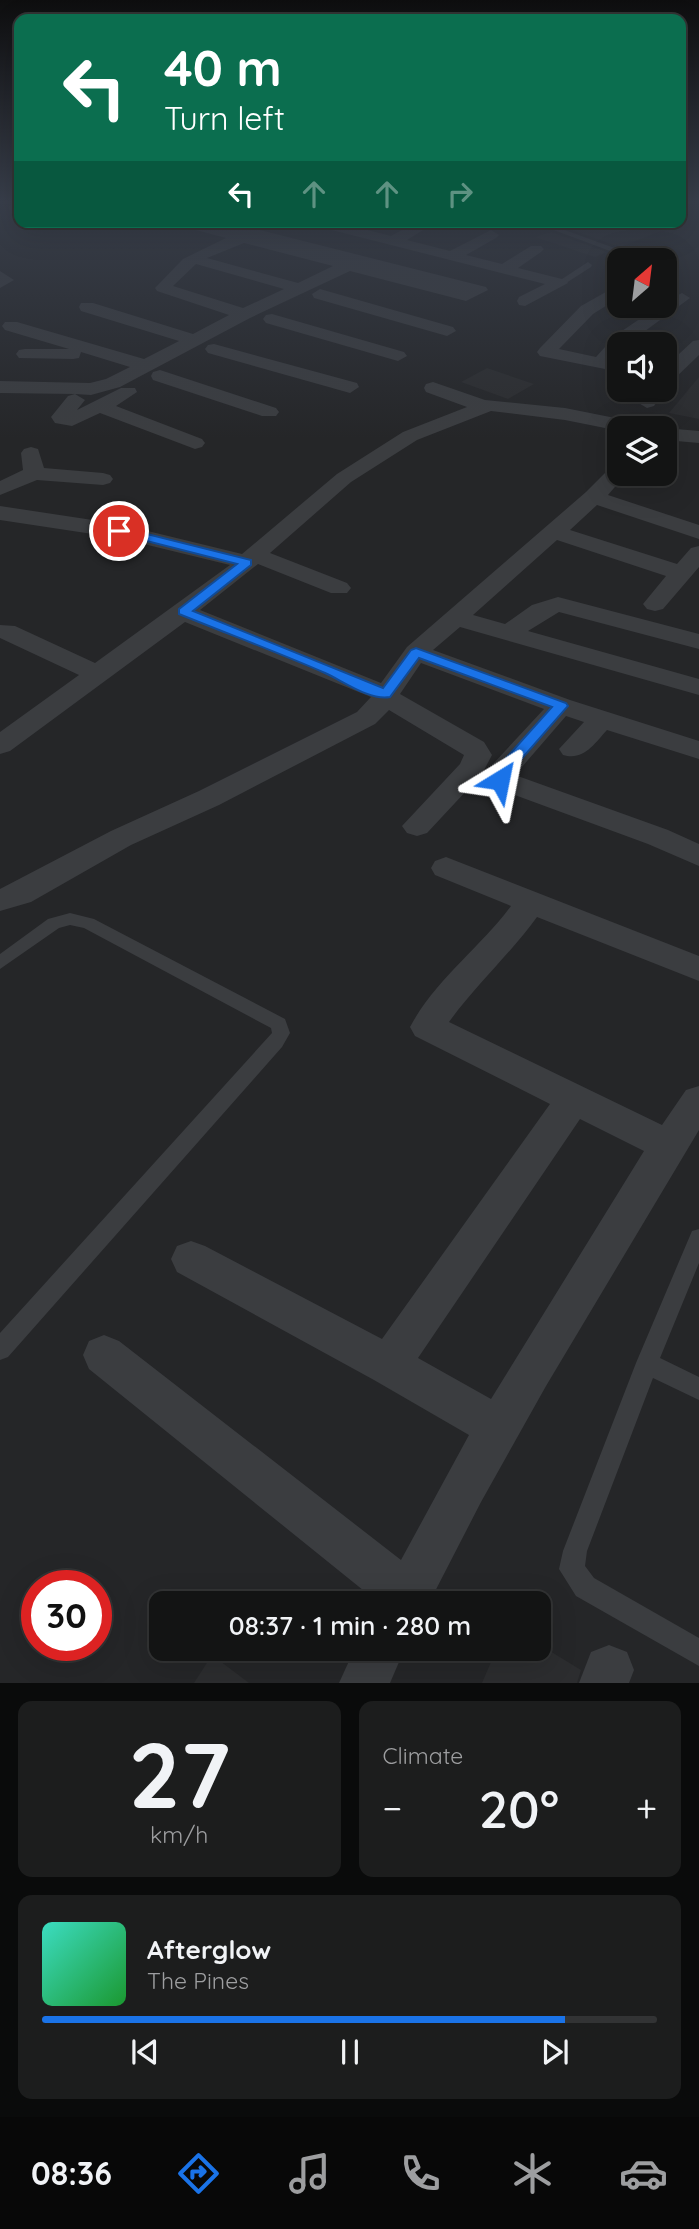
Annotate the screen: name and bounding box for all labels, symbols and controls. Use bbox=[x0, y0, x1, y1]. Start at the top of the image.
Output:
text: 40 m bbox=[164, 37, 282, 98]
icon: left bbox=[49, 42, 140, 133]
text: Turn left bbox=[164, 98, 285, 138]
icon: left bbox=[222, 175, 260, 213]
icon: ahead bbox=[295, 175, 333, 213]
icon: ahead bbox=[368, 175, 406, 213]
icon: right bbox=[441, 175, 479, 213]
north arrow bbox=[607, 248, 677, 318]
map controls bbox=[607, 248, 677, 486]
button: sound bbox=[607, 332, 677, 402]
button: layers bbox=[607, 416, 677, 486]
pin bbox=[89, 501, 149, 561]
icon: arrive bbox=[100, 512, 138, 550]
position arrow bbox=[463, 743, 537, 817]
speed limit sign: 30 bbox=[21, 1570, 112, 1661]
text: 08:37 · 1 min · 280 m bbox=[229, 1609, 471, 1642]
text: 27 bbox=[128, 1717, 230, 1831]
text: Climate bbox=[383, 1741, 463, 1770]
text: 20° bbox=[479, 1776, 559, 1841]
text: − bbox=[383, 1784, 402, 1832]
text: + bbox=[636, 1784, 657, 1832]
text: km/h bbox=[150, 1820, 208, 1849]
text: Afterglow bbox=[147, 1933, 271, 1966]
text: The Pines bbox=[147, 1966, 249, 1995]
icon: previous bbox=[126, 2033, 164, 2071]
icon: pause bbox=[331, 2033, 369, 2071]
icon: next bbox=[536, 2033, 574, 2071]
icon: directions bbox=[174, 2149, 223, 2198]
icon: music bbox=[285, 2149, 334, 2198]
icon: phone bbox=[396, 2149, 445, 2198]
icon: climate bbox=[508, 2149, 557, 2198]
icon: car bbox=[619, 2149, 668, 2198]
text: 08:36 bbox=[31, 2153, 112, 2193]

